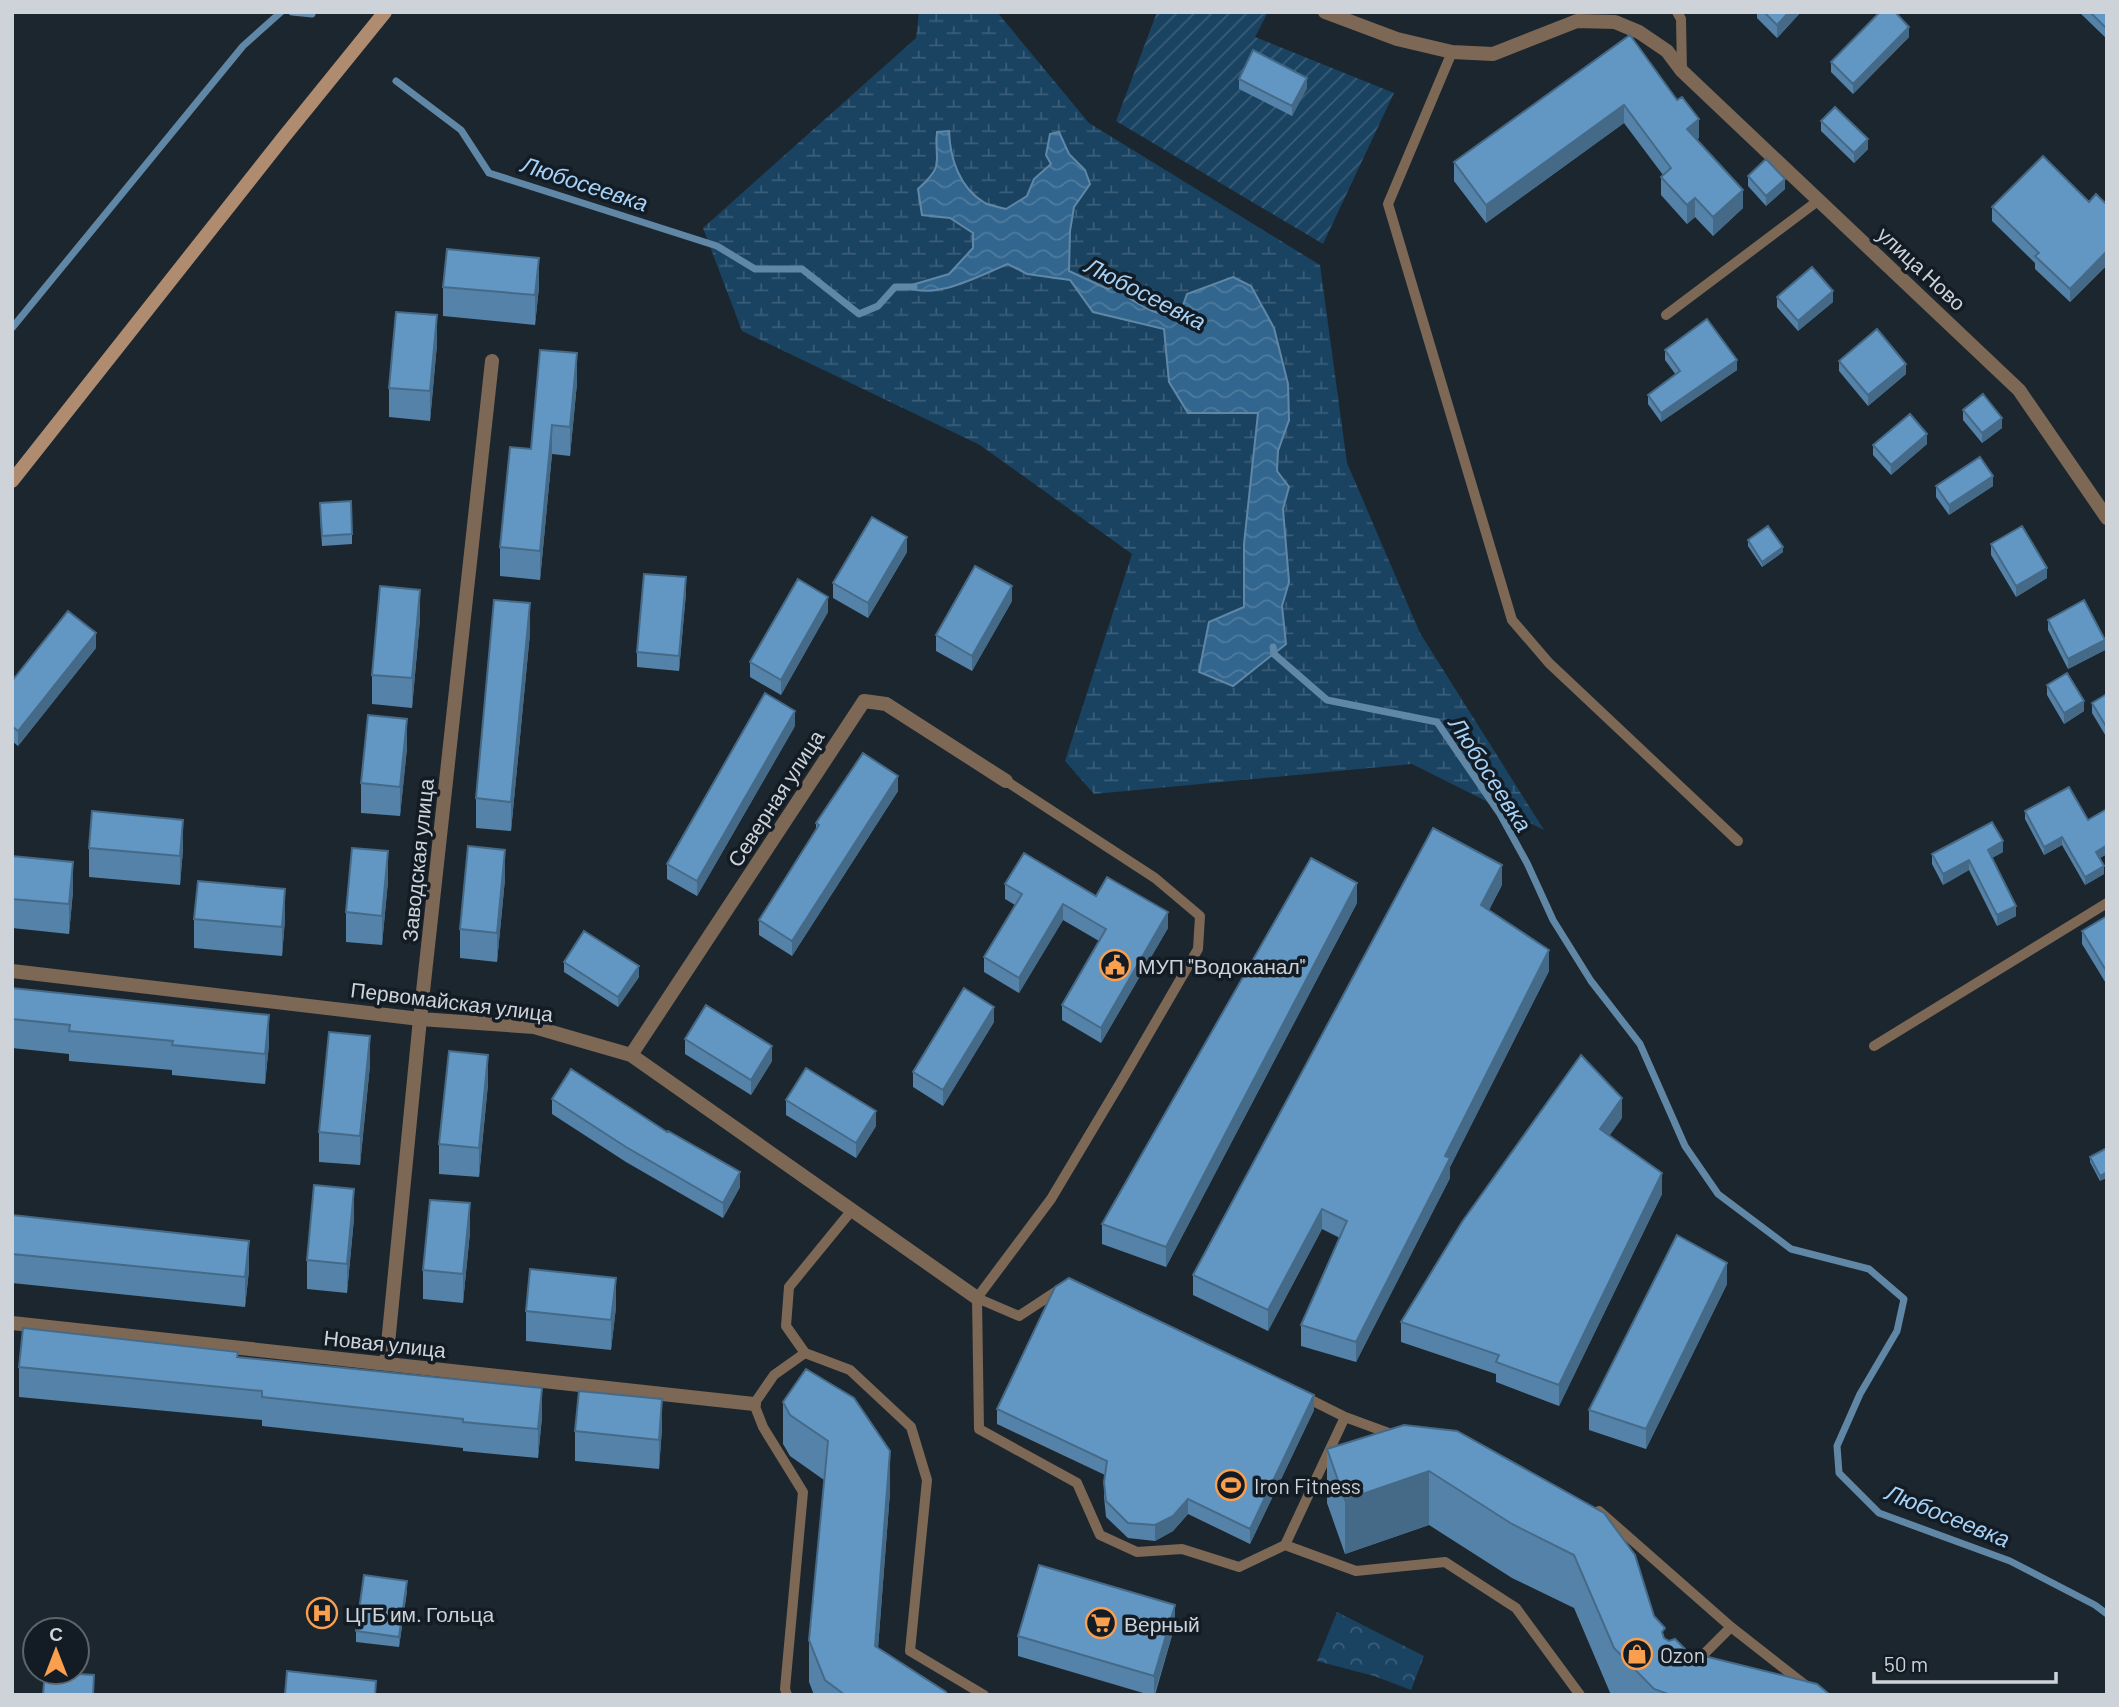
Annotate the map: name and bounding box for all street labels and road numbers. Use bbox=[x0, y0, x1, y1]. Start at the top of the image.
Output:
street label: улица Ново bbox=[1873, 221, 1971, 315]
street label: Северная улица bbox=[722, 725, 829, 871]
street label: Заводская улица bbox=[396, 777, 438, 943]
street label: Первомайская улица bbox=[349, 976, 555, 1026]
street label: Новая улица bbox=[323, 1324, 448, 1362]

